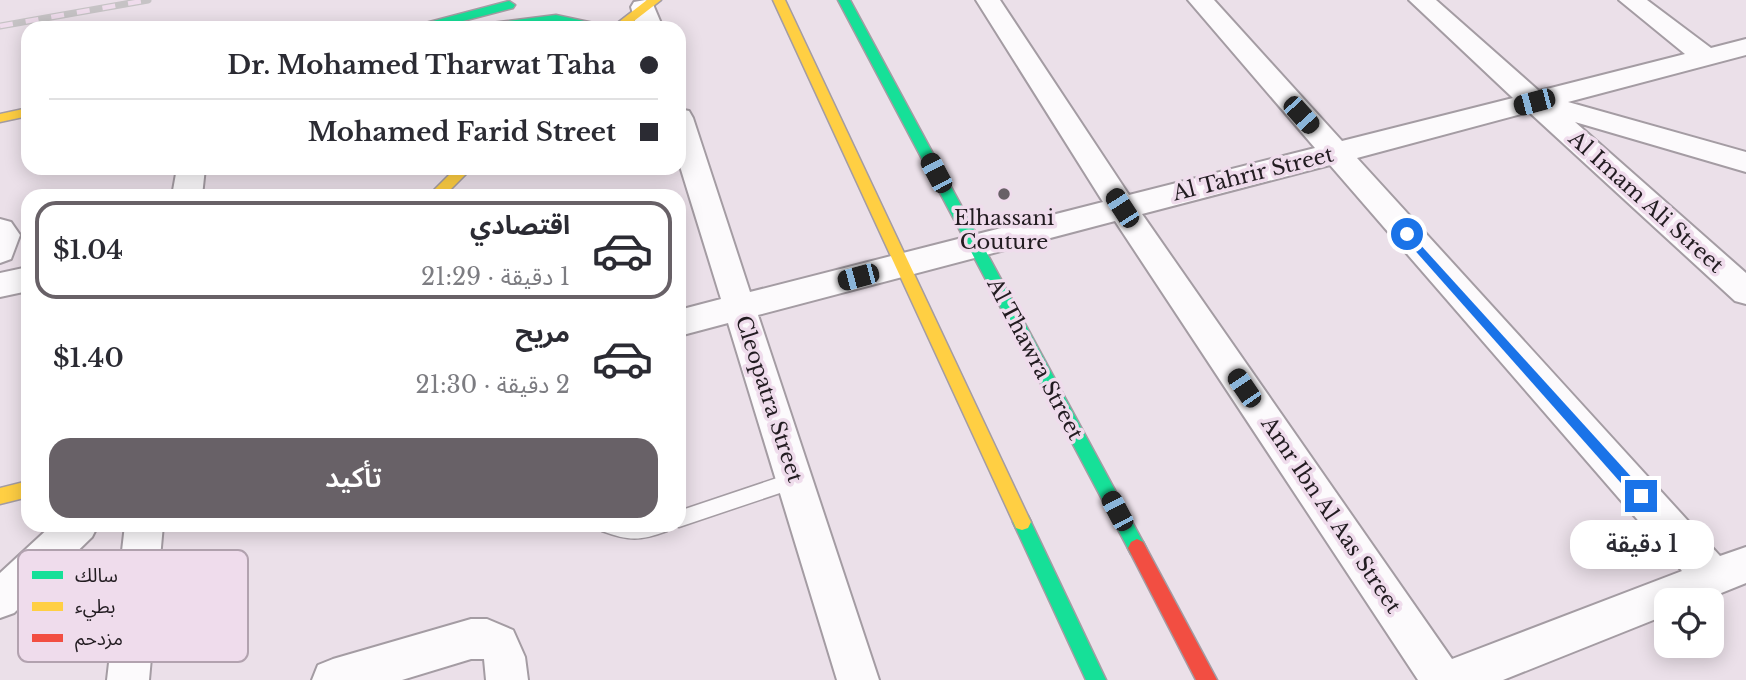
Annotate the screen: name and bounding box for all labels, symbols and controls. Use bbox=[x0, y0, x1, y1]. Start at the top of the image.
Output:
text: Dr. Mohamed Tharwat Taha bbox=[227, 49, 616, 81]
car bbox=[1511, 86, 1558, 118]
car bbox=[1280, 92, 1323, 138]
text: Mohamed Farid Street bbox=[308, 116, 616, 148]
street label: Al Imam Ali Street bbox=[1563, 125, 1729, 278]
street label: Al Tahrir Street bbox=[1169, 141, 1336, 207]
car bbox=[917, 150, 956, 196]
car bbox=[1102, 185, 1143, 231]
marker: Elhassani Couture bbox=[996, 186, 1012, 202]
place label: Elhassani Couture bbox=[954, 205, 1054, 255]
text: اقتصادي bbox=[470, 209, 570, 241]
route start bbox=[1391, 218, 1423, 250]
icon: car bbox=[591, 219, 654, 282]
text: $1.04 bbox=[53, 234, 123, 266]
car bbox=[835, 261, 882, 293]
text: 1 دقيقة · 21:29 bbox=[421, 263, 570, 291]
street label: Al Thawra Street bbox=[981, 273, 1089, 444]
street label: Cleopatra Street bbox=[730, 312, 808, 486]
text: مريح bbox=[515, 317, 570, 349]
icon: car bbox=[591, 327, 654, 390]
text: $1.40 bbox=[53, 342, 124, 374]
car bbox=[1224, 365, 1265, 411]
text: 2 دقيقة · 21:30 bbox=[415, 371, 570, 399]
street label: Amr Ibn Al Aas Street bbox=[1255, 411, 1406, 618]
button: تأكيد bbox=[49, 438, 658, 518]
route end bbox=[1625, 480, 1657, 512]
car bbox=[1098, 488, 1137, 534]
callout: 1 دقيقة bbox=[1569, 520, 1713, 570]
text: 1 دقيقة bbox=[1606, 530, 1678, 558]
legend bbox=[18, 550, 248, 662]
text: سالك bbox=[75, 564, 118, 587]
map controls bbox=[1654, 588, 1724, 658]
button: locate bbox=[1654, 588, 1724, 658]
text: بطيء bbox=[75, 595, 115, 621]
text: مزدحم bbox=[75, 627, 123, 653]

